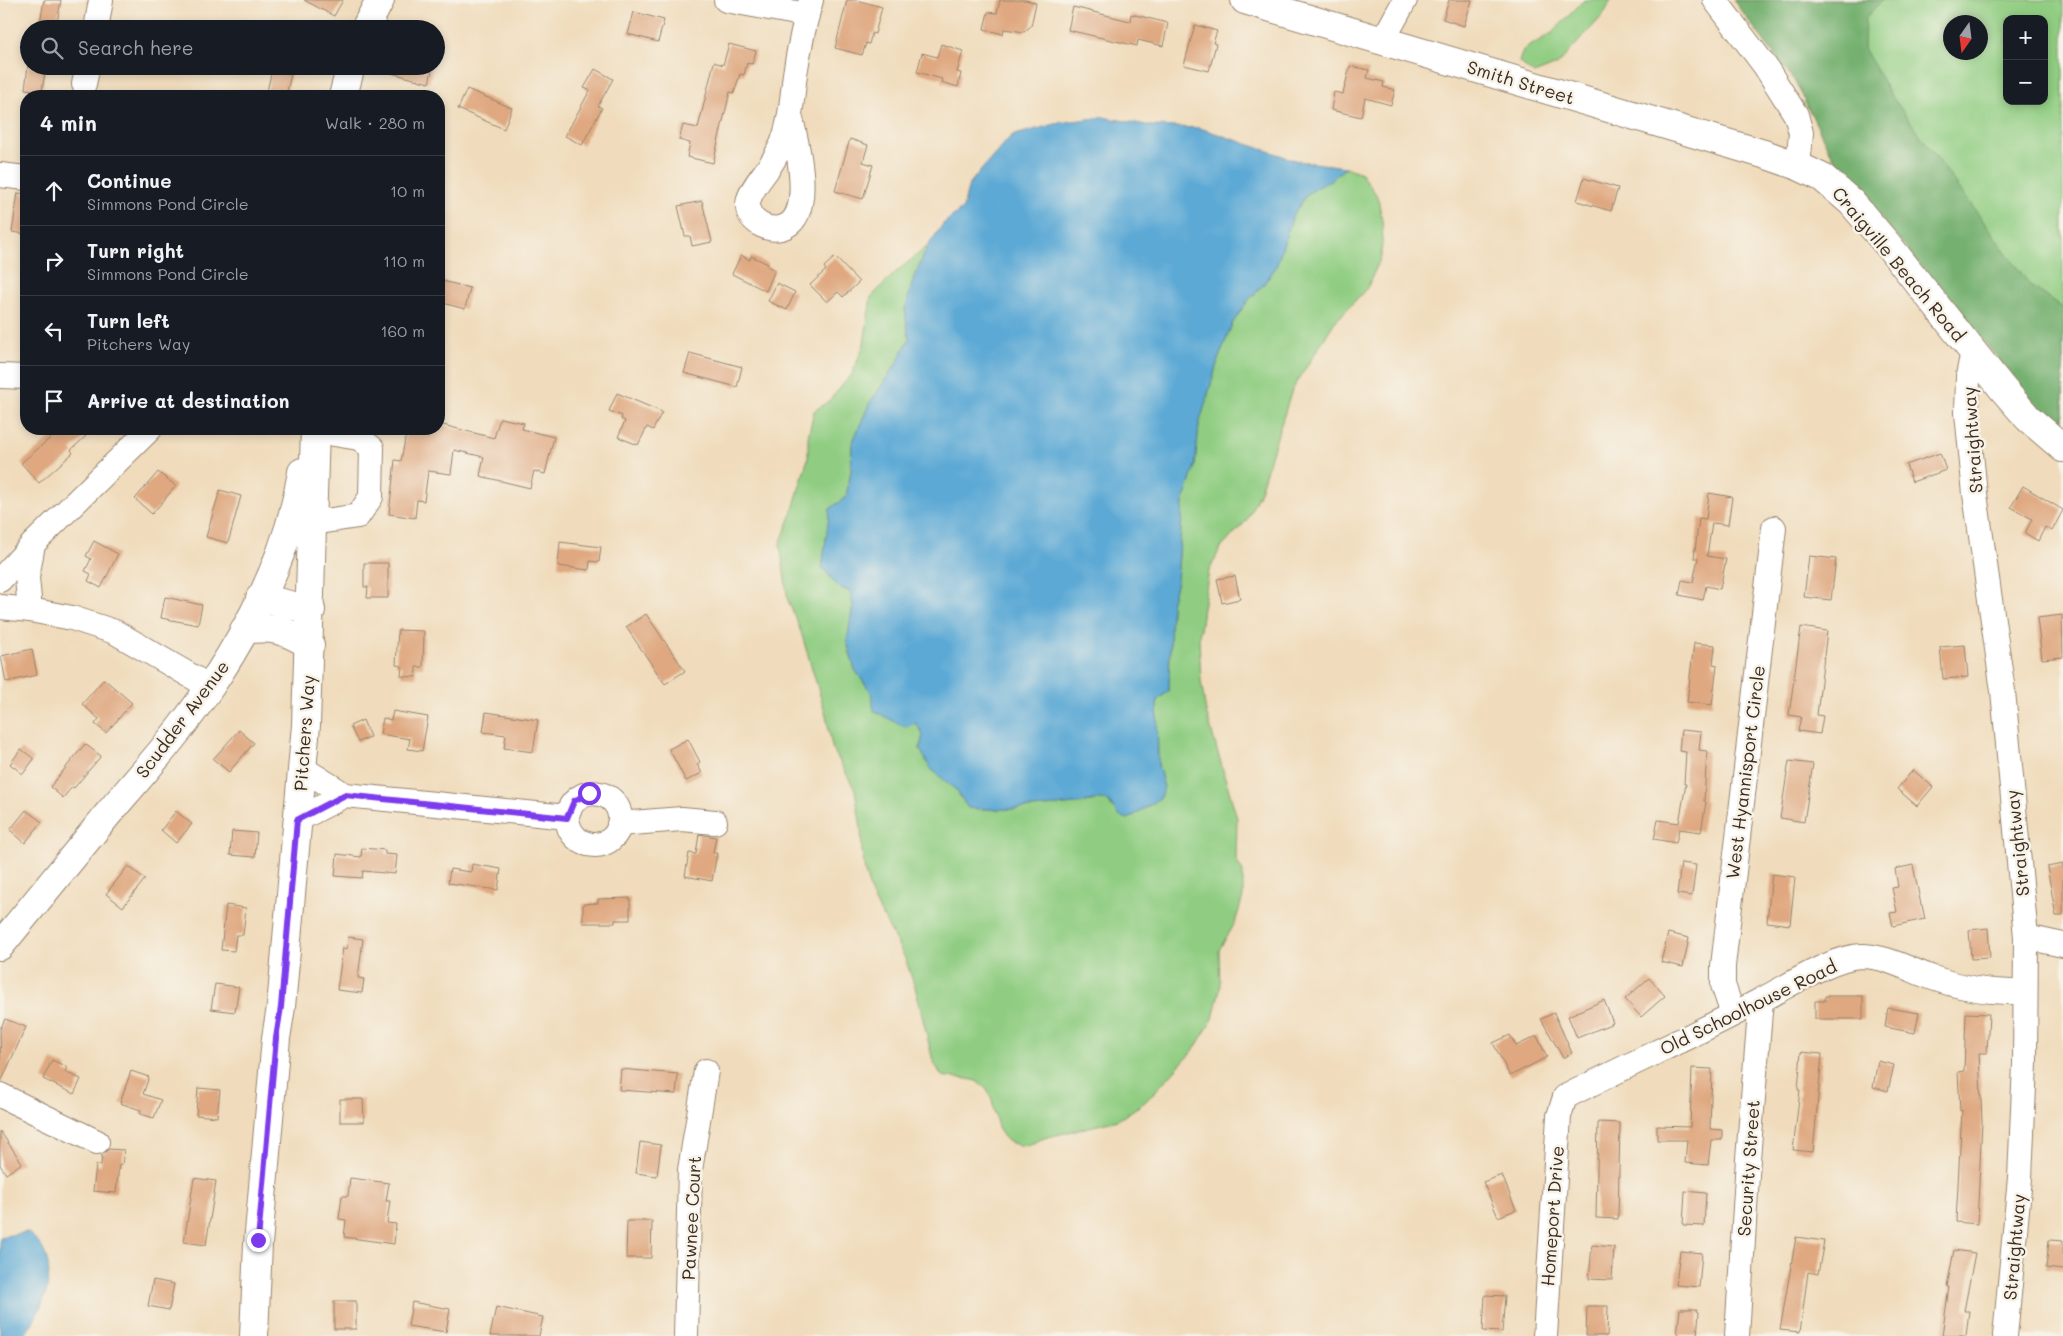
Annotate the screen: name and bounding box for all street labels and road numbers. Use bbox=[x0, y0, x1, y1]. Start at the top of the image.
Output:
street label: Smith Street bbox=[1464, 54, 1578, 110]
street label: Craigville Beach Road bbox=[1827, 182, 1971, 346]
street label: Straightway bbox=[1956, 386, 1988, 494]
street label: Scudder Avenue bbox=[130, 655, 234, 783]
street label: West Hyannisport Circle bbox=[1720, 664, 1770, 880]
street label: Pitchers Way bbox=[288, 674, 320, 792]
street label: Straightway bbox=[1999, 789, 2035, 897]
street label: Old Schoolhouse Road bbox=[1656, 954, 1840, 1060]
street label: Security Street bbox=[1731, 1099, 1765, 1237]
street label: Homeport Drive bbox=[1535, 1145, 1569, 1287]
street label: Pawnee Court bbox=[676, 1155, 706, 1281]
street label: Straightway bbox=[1997, 1193, 2031, 1301]

